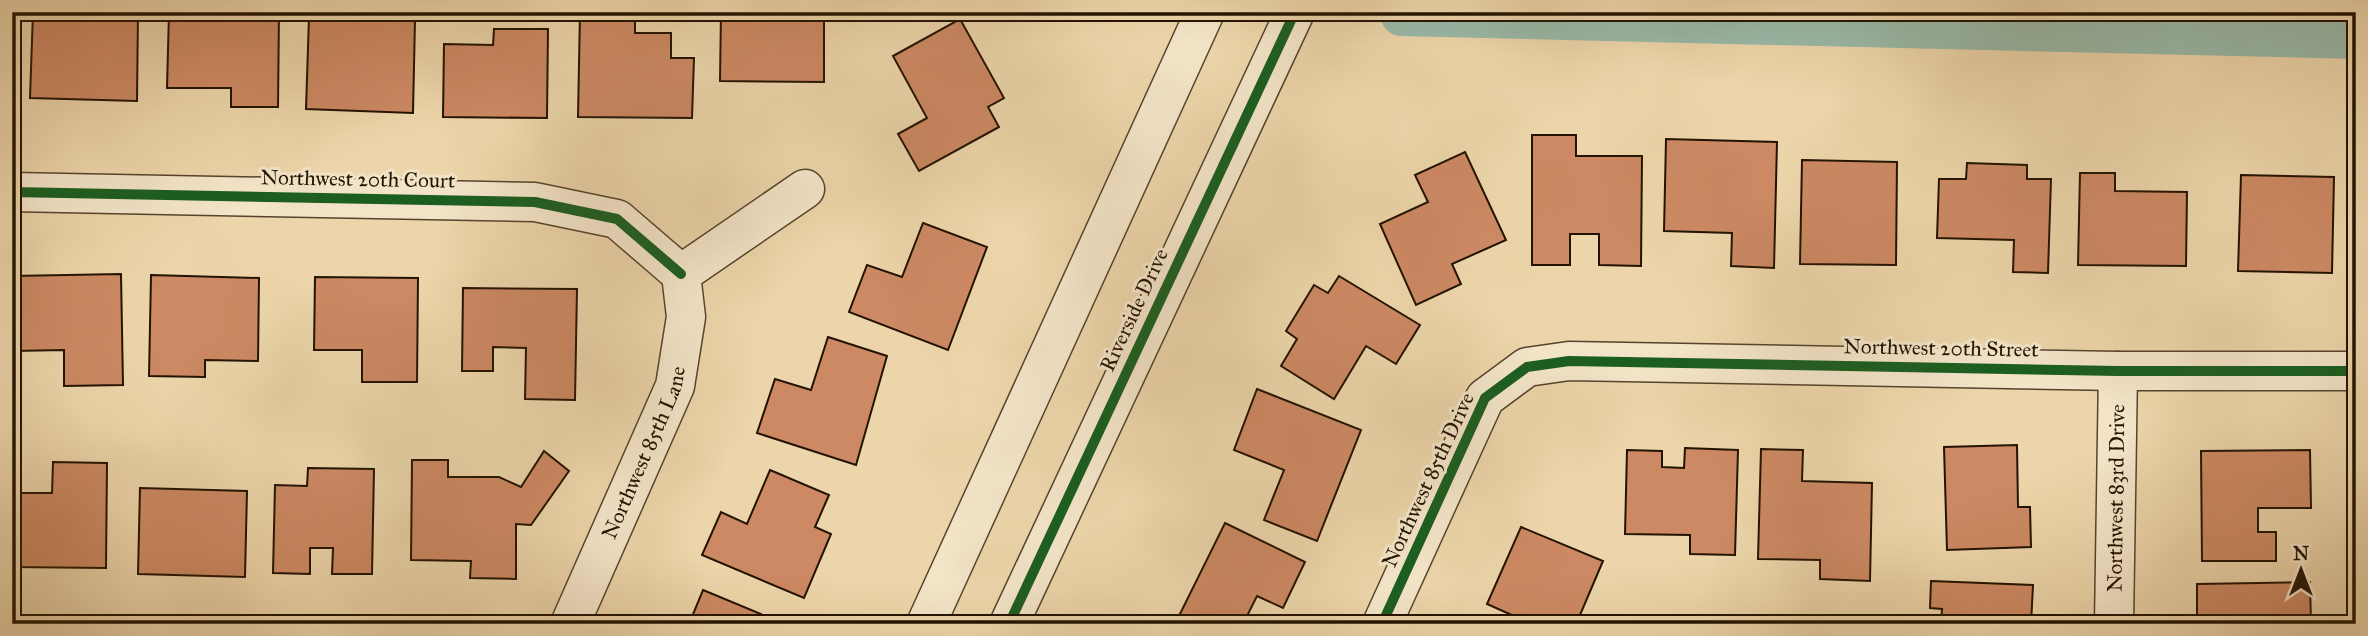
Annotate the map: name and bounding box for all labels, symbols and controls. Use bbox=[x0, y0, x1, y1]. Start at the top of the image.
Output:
street label: Northwest 20th Court bbox=[260, 164, 456, 194]
street label: Riverside Drive bbox=[1094, 244, 1174, 376]
street label: Northwest 20th Street bbox=[1843, 333, 2039, 363]
street label: Northwest 85th Lane bbox=[596, 364, 691, 543]
street label: Northwest 85th Drive bbox=[1376, 388, 1480, 572]
street label: Northwest 83rd Drive bbox=[2102, 404, 2130, 592]
north arrow bbox=[2266, 534, 2336, 604]
text: N bbox=[2293, 542, 2309, 565]

